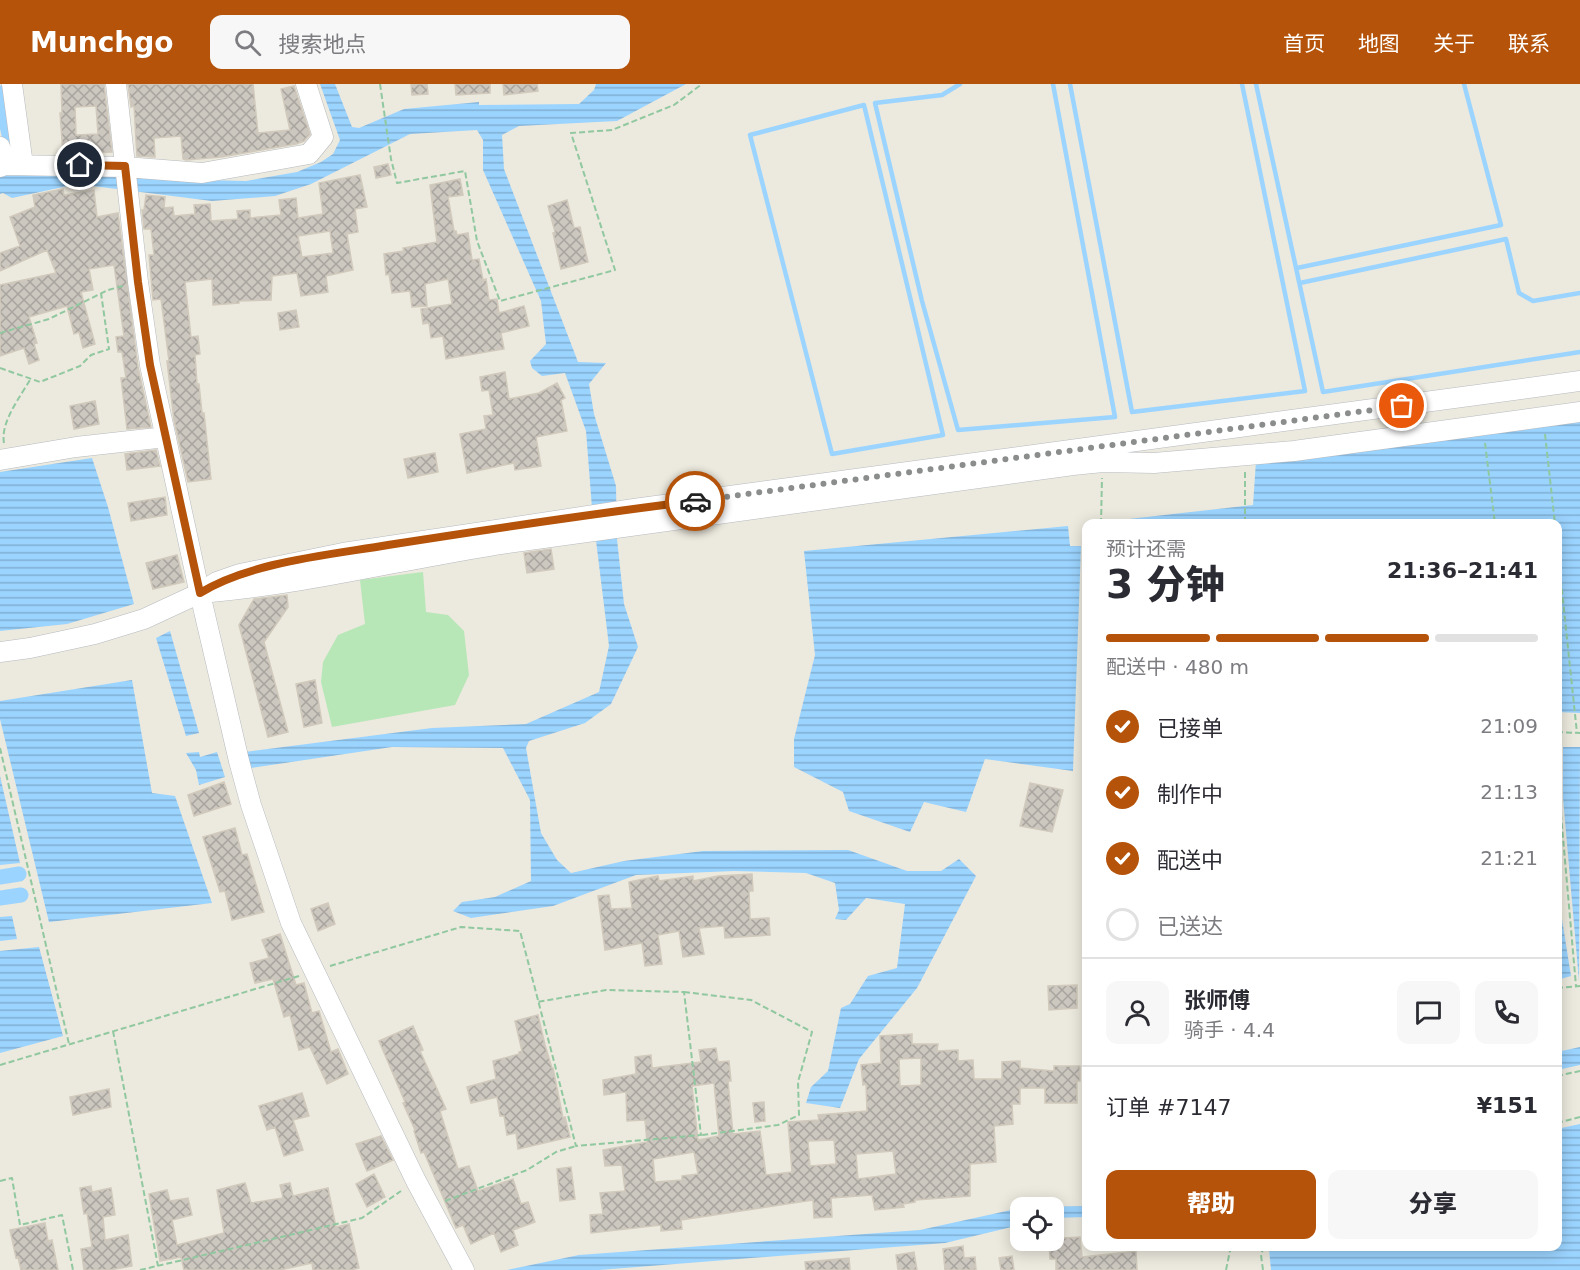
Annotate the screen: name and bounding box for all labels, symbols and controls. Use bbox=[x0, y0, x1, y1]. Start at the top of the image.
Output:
search box bbox=[210, 15, 630, 69]
text: Munchgo bbox=[30, 26, 174, 59]
icon: search bbox=[231, 26, 264, 59]
text: 搜索地点 bbox=[279, 32, 367, 57]
text: 首页 bbox=[1283, 32, 1325, 56]
text: 地图 bbox=[1358, 32, 1400, 56]
text: 关于 bbox=[1433, 32, 1475, 56]
text: 联系 bbox=[1508, 32, 1550, 56]
pin bbox=[54, 139, 105, 190]
icon: home bbox=[63, 148, 96, 181]
pin bbox=[1376, 380, 1427, 431]
icon: bag bbox=[1385, 389, 1418, 422]
courier bbox=[665, 471, 725, 531]
icon: car bbox=[679, 485, 712, 518]
text: 预计还需 bbox=[1106, 537, 1186, 561]
text: 21:36–21:41 bbox=[1387, 558, 1538, 583]
text: 3 分钟 bbox=[1106, 562, 1225, 607]
text: 配送中 · 480 m bbox=[1106, 655, 1249, 679]
icon: check bbox=[1106, 710, 1139, 743]
text: 21:09 bbox=[1480, 714, 1538, 738]
text: 已接单 bbox=[1157, 716, 1223, 741]
icon: check bbox=[1106, 776, 1139, 809]
text: 21:13 bbox=[1480, 780, 1538, 804]
text: 制作中 bbox=[1157, 782, 1223, 807]
icon: check bbox=[1106, 842, 1139, 875]
text: 21:21 bbox=[1480, 846, 1538, 870]
text: 配送中 bbox=[1157, 848, 1223, 873]
text: 已送达 bbox=[1157, 914, 1223, 939]
button: person bbox=[1106, 981, 1169, 1044]
button: chat bbox=[1397, 981, 1460, 1044]
button: phone bbox=[1475, 981, 1538, 1044]
text: 张师傅 bbox=[1184, 988, 1250, 1013]
text: 骑手 · 4.4 bbox=[1184, 1018, 1275, 1042]
text: ¥151 bbox=[1477, 1093, 1538, 1118]
text: 订单 #7147 bbox=[1106, 1095, 1231, 1120]
button: 帮助 bbox=[1106, 1170, 1316, 1239]
button: 分享 bbox=[1328, 1170, 1538, 1239]
map controls bbox=[1010, 1197, 1064, 1251]
button: locate bbox=[1010, 1197, 1064, 1251]

